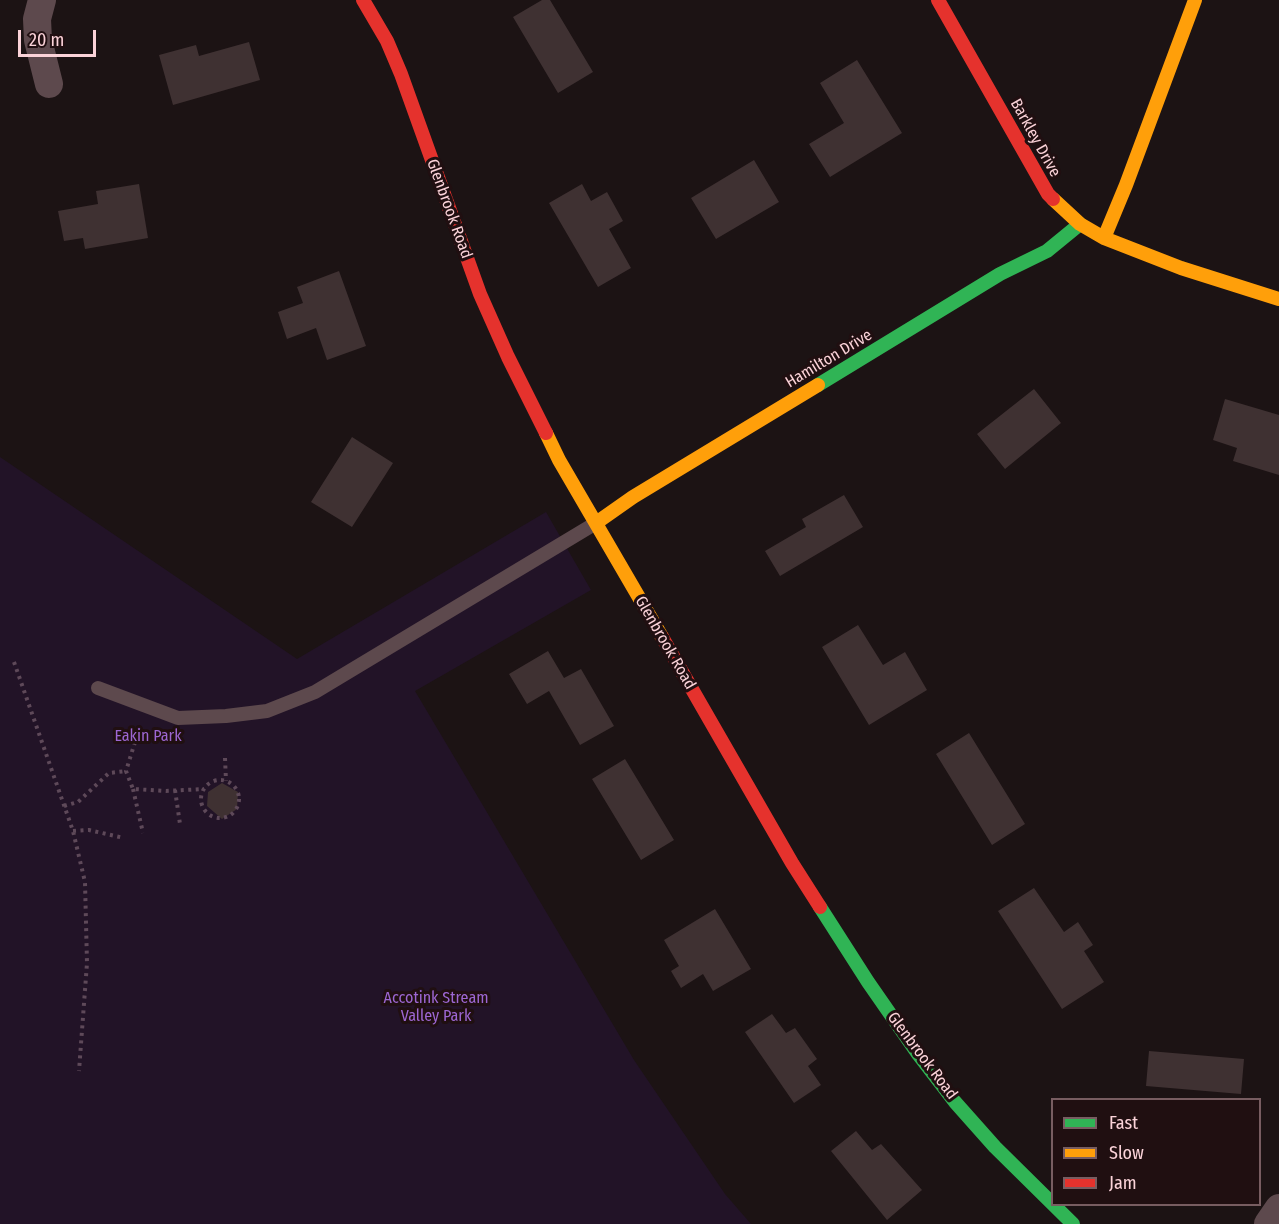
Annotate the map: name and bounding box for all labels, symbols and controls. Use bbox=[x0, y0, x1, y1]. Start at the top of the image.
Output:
scale bar bbox=[21, 18, 99, 56]
text: 20 m bbox=[29, 29, 64, 51]
street label: Barkley Drive bbox=[1006, 96, 1064, 180]
street label: Glenbrook Road bbox=[422, 157, 476, 261]
street label: Hamilton Drive bbox=[782, 326, 876, 392]
street label: Glenbrook Road bbox=[631, 593, 699, 693]
park label: Eakin Park bbox=[114, 727, 182, 747]
park label: Accotink Stream Valley Park bbox=[383, 989, 489, 1027]
street label: Glenbrook Road bbox=[883, 1008, 961, 1104]
legend bbox=[1051, 1098, 1261, 1206]
text: Fast bbox=[1109, 1112, 1138, 1134]
text: Slow bbox=[1109, 1142, 1144, 1164]
text: Jam bbox=[1109, 1172, 1137, 1194]

